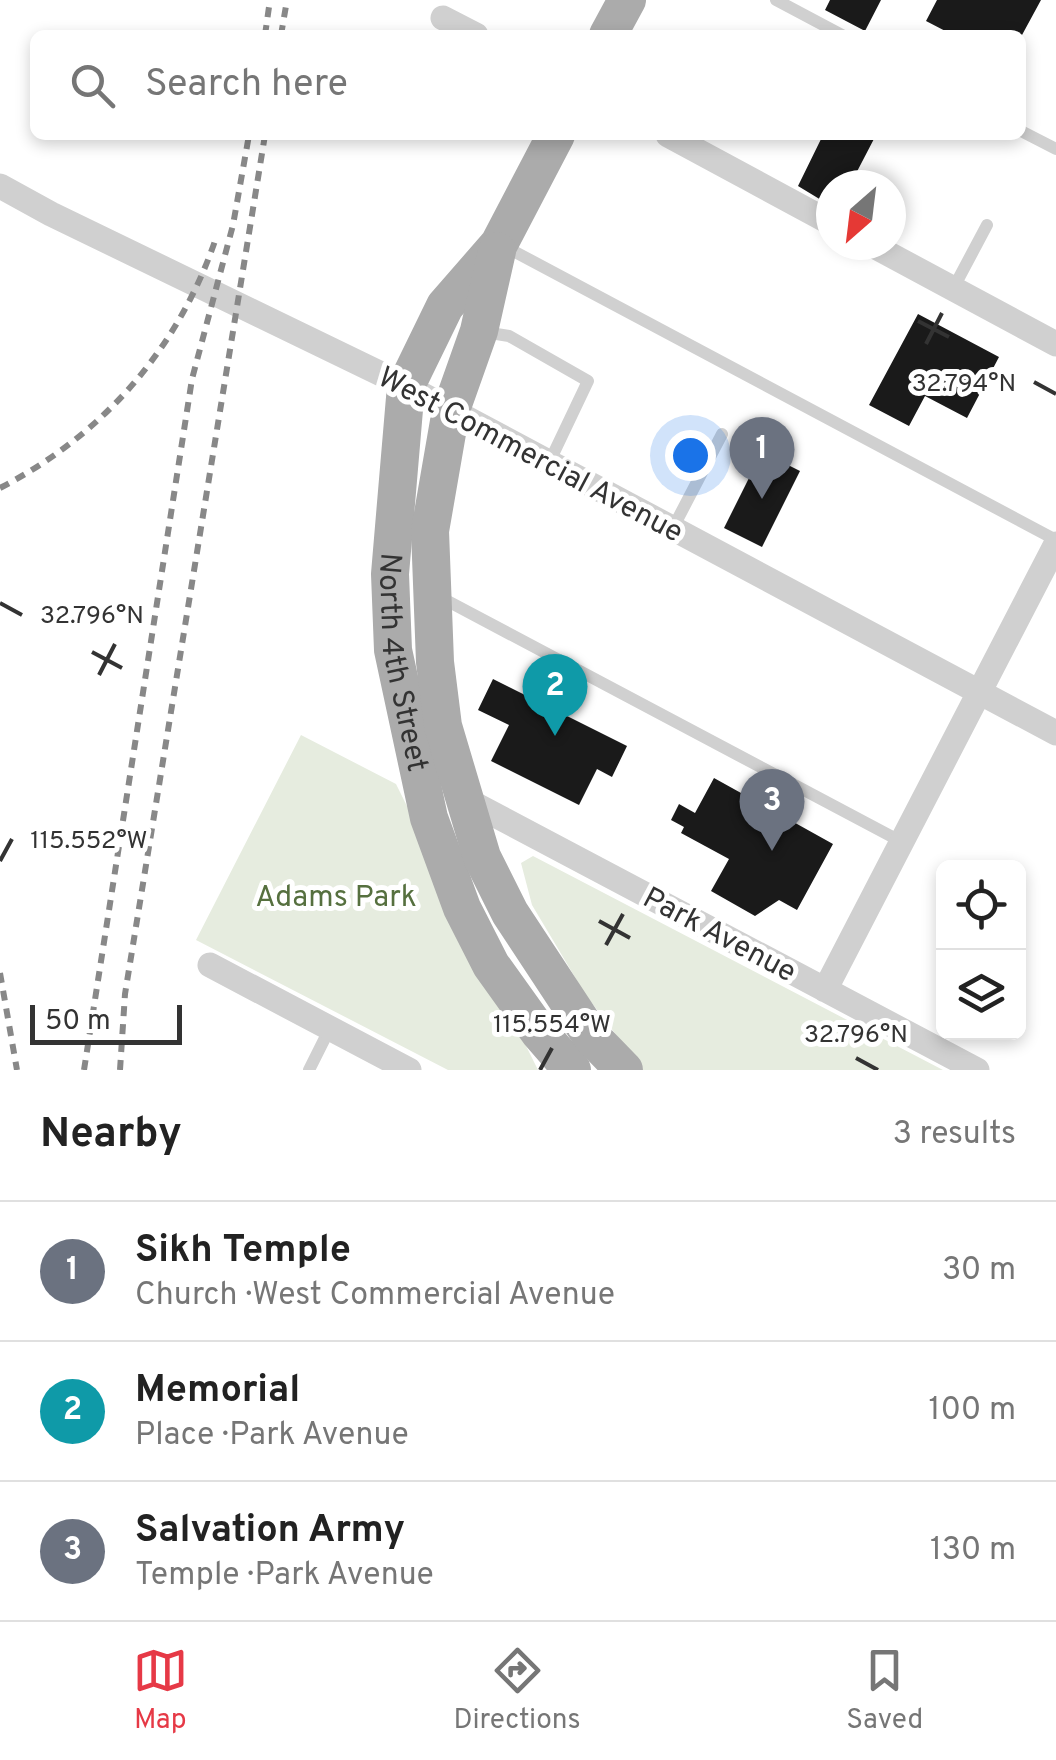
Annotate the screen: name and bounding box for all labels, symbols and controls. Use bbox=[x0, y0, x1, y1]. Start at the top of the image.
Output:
search box bbox=[30, 30, 1026, 140]
icon: search bbox=[65, 58, 120, 113]
text: Search here bbox=[145, 61, 348, 110]
north arrow bbox=[816, 170, 906, 260]
street label: West Commercial Avenue bbox=[371, 360, 689, 552]
text: 32.794°N bbox=[912, 369, 1016, 401]
pin: 1 bbox=[730, 416, 794, 499]
your location bbox=[665, 430, 716, 481]
street label: North 4th Street bbox=[369, 551, 434, 775]
text: 32.796°N bbox=[40, 601, 144, 633]
pin: 2 bbox=[522, 654, 588, 736]
pin: 3 bbox=[740, 768, 804, 851]
text: 115.552°W bbox=[30, 826, 148, 858]
map controls bbox=[936, 860, 1026, 1040]
button: locate bbox=[936, 860, 1026, 950]
park label: Adams Park bbox=[255, 880, 417, 917]
street label: Park Avenue bbox=[636, 880, 802, 992]
button: layers bbox=[936, 950, 1026, 1040]
scale bar bbox=[30, 1000, 182, 1044]
text: 50 m bbox=[45, 1004, 111, 1040]
text: 115.554°W bbox=[493, 1010, 611, 1042]
text: 32.796°N bbox=[804, 1020, 908, 1052]
text: Nearby bbox=[40, 1109, 182, 1162]
text: 3 results bbox=[893, 1115, 1016, 1155]
text: Sikh Temple bbox=[135, 1227, 351, 1276]
text: 1 bbox=[66, 1251, 79, 1291]
text: 30 m bbox=[942, 1251, 1016, 1291]
text: Church · West Commercial Avenue bbox=[135, 1276, 615, 1316]
text: Memorial bbox=[135, 1367, 300, 1416]
text: 2 bbox=[63, 1391, 82, 1431]
text: 100 m bbox=[929, 1391, 1016, 1431]
text: Place · Park Avenue bbox=[135, 1416, 409, 1456]
text: Salvation Army bbox=[135, 1507, 405, 1556]
text: 3 bbox=[63, 1531, 82, 1571]
text: 130 m bbox=[930, 1531, 1016, 1571]
text: Temple · Park Avenue bbox=[135, 1556, 434, 1596]
tab: Map bbox=[133, 1643, 188, 1739]
tab: Directions bbox=[453, 1643, 581, 1739]
tab: Saved bbox=[846, 1643, 923, 1739]

